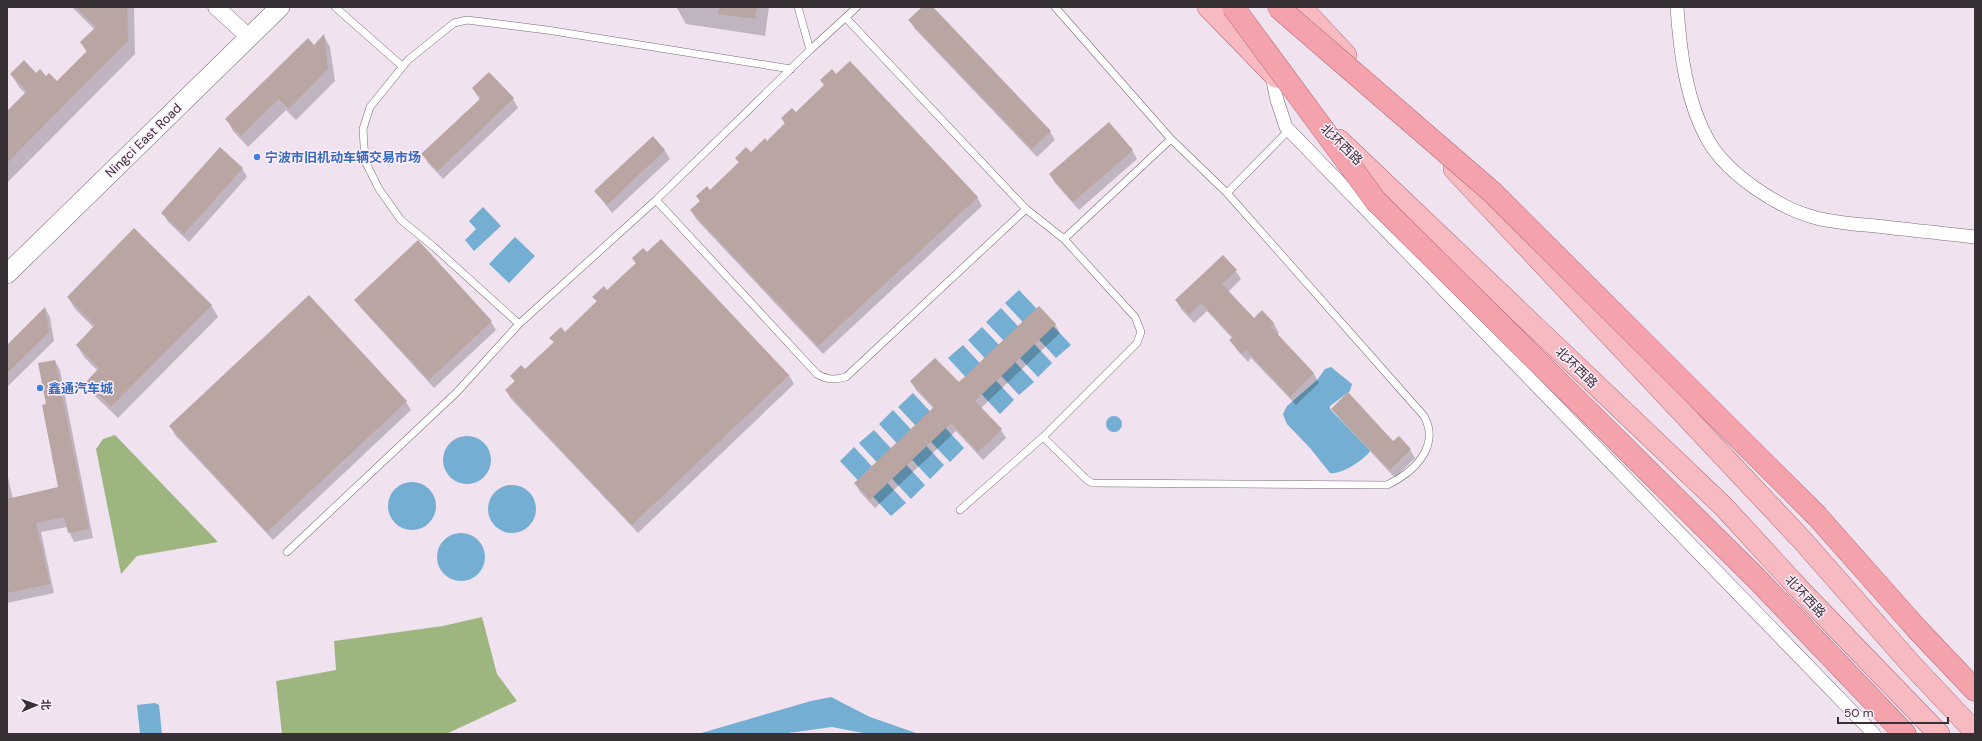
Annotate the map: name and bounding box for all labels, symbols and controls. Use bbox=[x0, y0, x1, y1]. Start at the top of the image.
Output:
street label: Ningci East Road bbox=[101, 99, 185, 181]
street label: 北环西路 bbox=[1317, 120, 1366, 169]
place label: 宁波市旧机动车辆交易市场 bbox=[265, 149, 421, 166]
marker: 宁波市旧机动车辆交易市场 bbox=[252, 152, 262, 162]
street label: 北环西路 bbox=[1552, 343, 1601, 392]
place label: 鑫通汽车城 bbox=[48, 380, 113, 397]
marker: 鑫通汽车城 bbox=[35, 383, 45, 393]
street label: 北环西路 bbox=[1782, 572, 1830, 621]
north arrow bbox=[16, 685, 56, 725]
text: 北 bbox=[39, 699, 53, 710]
scale bar bbox=[1838, 699, 1948, 725]
text: 50 m bbox=[1844, 705, 1873, 721]

